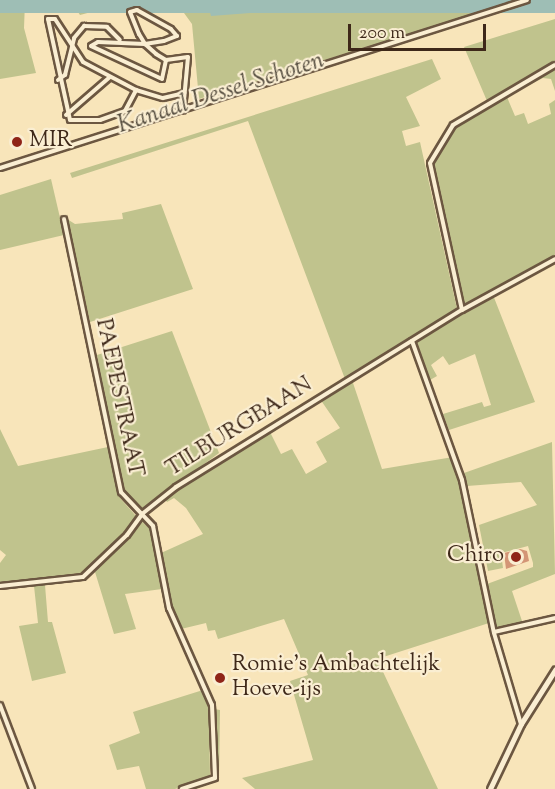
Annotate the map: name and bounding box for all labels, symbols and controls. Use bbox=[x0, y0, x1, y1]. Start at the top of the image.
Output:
scale bar bbox=[351, 12, 489, 50]
text: 200 m bbox=[359, 21, 405, 47]
water label: Kanaal Dessel-Schoten bbox=[114, 47, 328, 141]
place label: MIR bbox=[29, 129, 72, 155]
marker: MIR bbox=[10, 135, 24, 149]
street label: PAEPESTRAAT bbox=[88, 317, 148, 479]
street label: TILBURGBAAN bbox=[162, 372, 318, 484]
place label: Chiro bbox=[447, 544, 504, 570]
marker: Chiro bbox=[509, 550, 523, 564]
place label: Romie's Ambachtelijk Hoeve-ijs bbox=[232, 652, 440, 704]
marker: Romie's Ambachtelijk Hoeve-ijs bbox=[213, 671, 227, 685]

